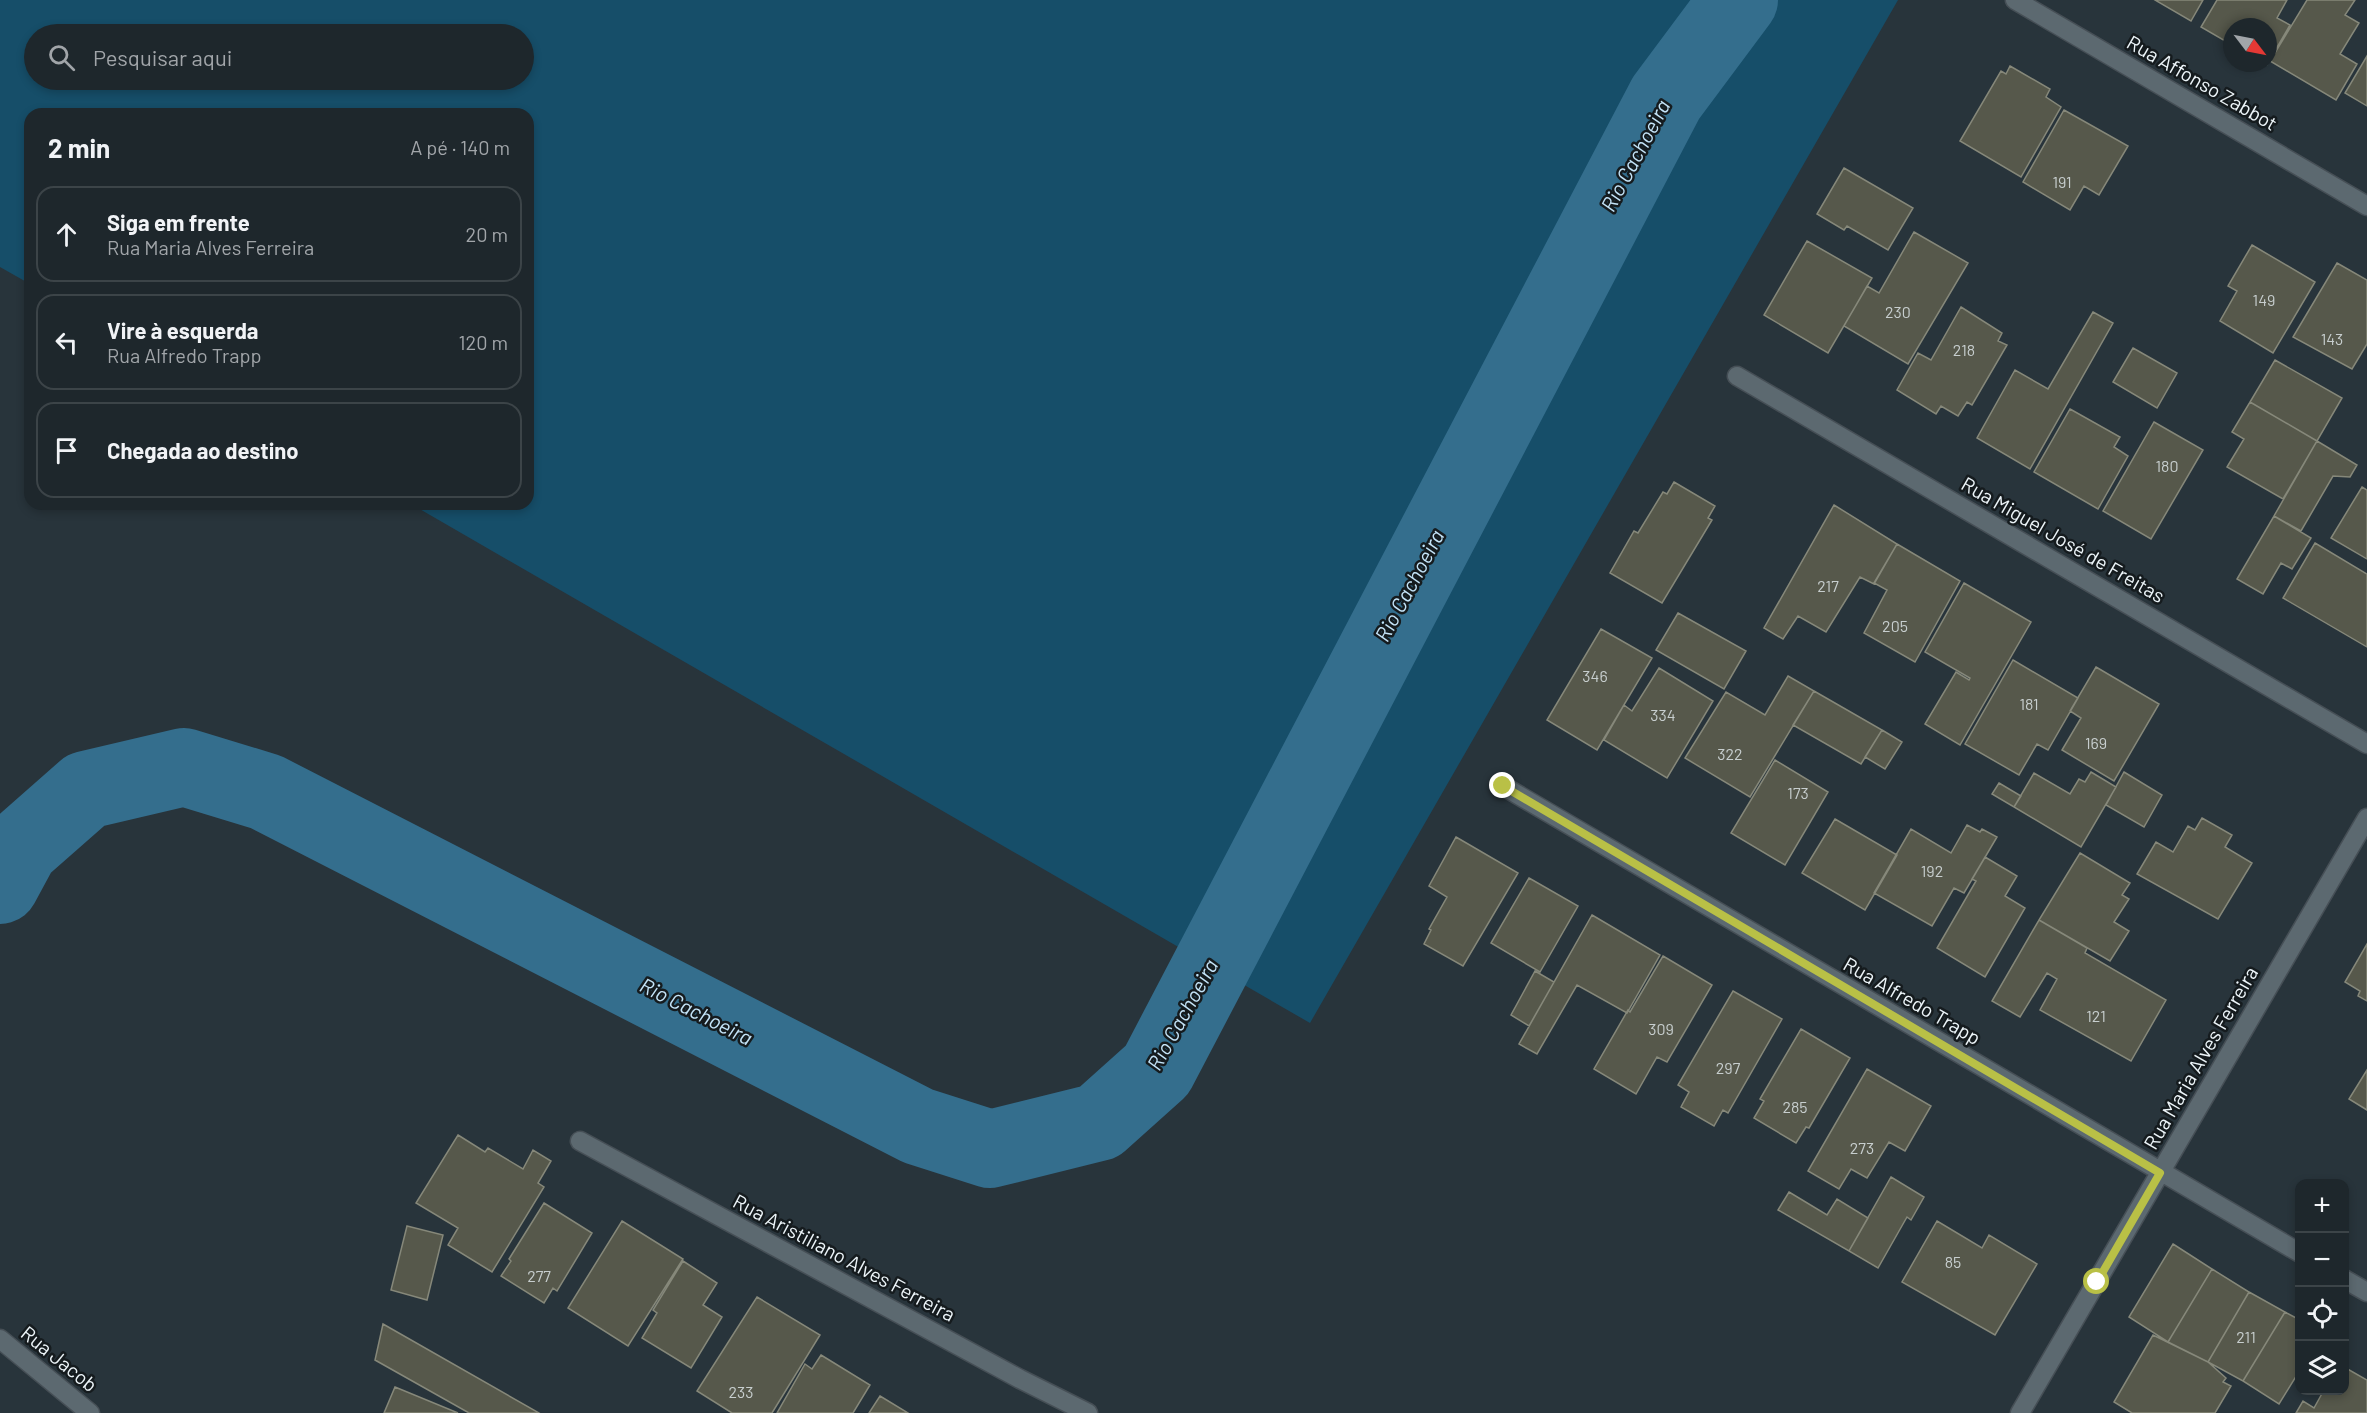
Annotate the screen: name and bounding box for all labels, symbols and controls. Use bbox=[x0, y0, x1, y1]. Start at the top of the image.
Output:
north arrow bbox=[2223, 18, 2277, 72]
search box bbox=[24, 24, 534, 90]
street label: Rua Affonso Zabbot bbox=[2123, 29, 2282, 135]
icon: search bbox=[45, 41, 78, 74]
text: Pesquisar aqui bbox=[93, 44, 232, 70]
water label: Rio Cachoeira bbox=[1595, 95, 1675, 215]
text: 2 min bbox=[48, 132, 110, 163]
text: A pé · 140 m bbox=[410, 135, 510, 159]
house number: 191 bbox=[2052, 172, 2072, 191]
text: Siga em frente bbox=[107, 209, 250, 235]
icon: ahead bbox=[50, 218, 83, 251]
text: 20 m bbox=[465, 222, 508, 246]
text: Rua Maria Alves Ferreira bbox=[107, 235, 314, 259]
house number: 149 bbox=[2253, 290, 2275, 309]
house number: 230 bbox=[1885, 302, 1911, 321]
text: Vire à esquerda bbox=[107, 317, 258, 343]
icon: left bbox=[50, 326, 83, 359]
house number: 143 bbox=[2321, 329, 2343, 348]
text: 120 m bbox=[458, 330, 508, 354]
house number: 218 bbox=[1953, 340, 1975, 359]
text: Rua Alfredo Trapp bbox=[107, 343, 262, 367]
icon: arrive bbox=[50, 434, 83, 467]
text: Chegada ao destino bbox=[107, 437, 298, 463]
house number: 180 bbox=[2156, 456, 2178, 475]
street label: Rua Miguel José de Freitas bbox=[1958, 471, 2169, 607]
water label: Rio Cachoeira bbox=[1369, 525, 1449, 645]
house number: 217 bbox=[1817, 576, 1839, 595]
house number: 205 bbox=[1882, 616, 1908, 635]
house number: 346 bbox=[1582, 666, 1608, 685]
house number: 181 bbox=[2019, 694, 2039, 713]
house number: 334 bbox=[1650, 705, 1676, 724]
house number: 169 bbox=[2085, 733, 2107, 752]
house number: 322 bbox=[1717, 744, 1743, 763]
route end bbox=[1489, 772, 1515, 798]
house number: 173 bbox=[1787, 783, 1809, 802]
house number: 192 bbox=[1921, 861, 1943, 880]
street label: Rua Alfredo Trapp bbox=[1840, 951, 1985, 1049]
water label: Rio Cachoeira bbox=[1141, 954, 1222, 1074]
street label: Rua Maria Alves Ferreira bbox=[2138, 962, 2262, 1153]
water label: Rio Cachoeira bbox=[636, 972, 757, 1050]
house number: 121 bbox=[2086, 1006, 2106, 1025]
house number: 309 bbox=[1648, 1019, 1674, 1038]
house number: 297 bbox=[1716, 1058, 1741, 1077]
house number: 285 bbox=[1782, 1097, 1808, 1116]
house number: 273 bbox=[1850, 1138, 1874, 1157]
map controls bbox=[2295, 1179, 2349, 1395]
button: + bbox=[2295, 1179, 2349, 1233]
street label: Rua Aristiliano Alves Ferreira bbox=[729, 1188, 960, 1326]
button: − bbox=[2295, 1233, 2349, 1287]
house number: 85 bbox=[1945, 1252, 1961, 1271]
house number: 277 bbox=[527, 1266, 551, 1285]
route start bbox=[2083, 1268, 2109, 1294]
button: locate bbox=[2295, 1287, 2349, 1341]
street label: Rua Jacob bbox=[17, 1320, 103, 1396]
house number: 211 bbox=[2236, 1327, 2256, 1346]
button: layers bbox=[2295, 1341, 2349, 1395]
house number: 233 bbox=[729, 1382, 753, 1401]

